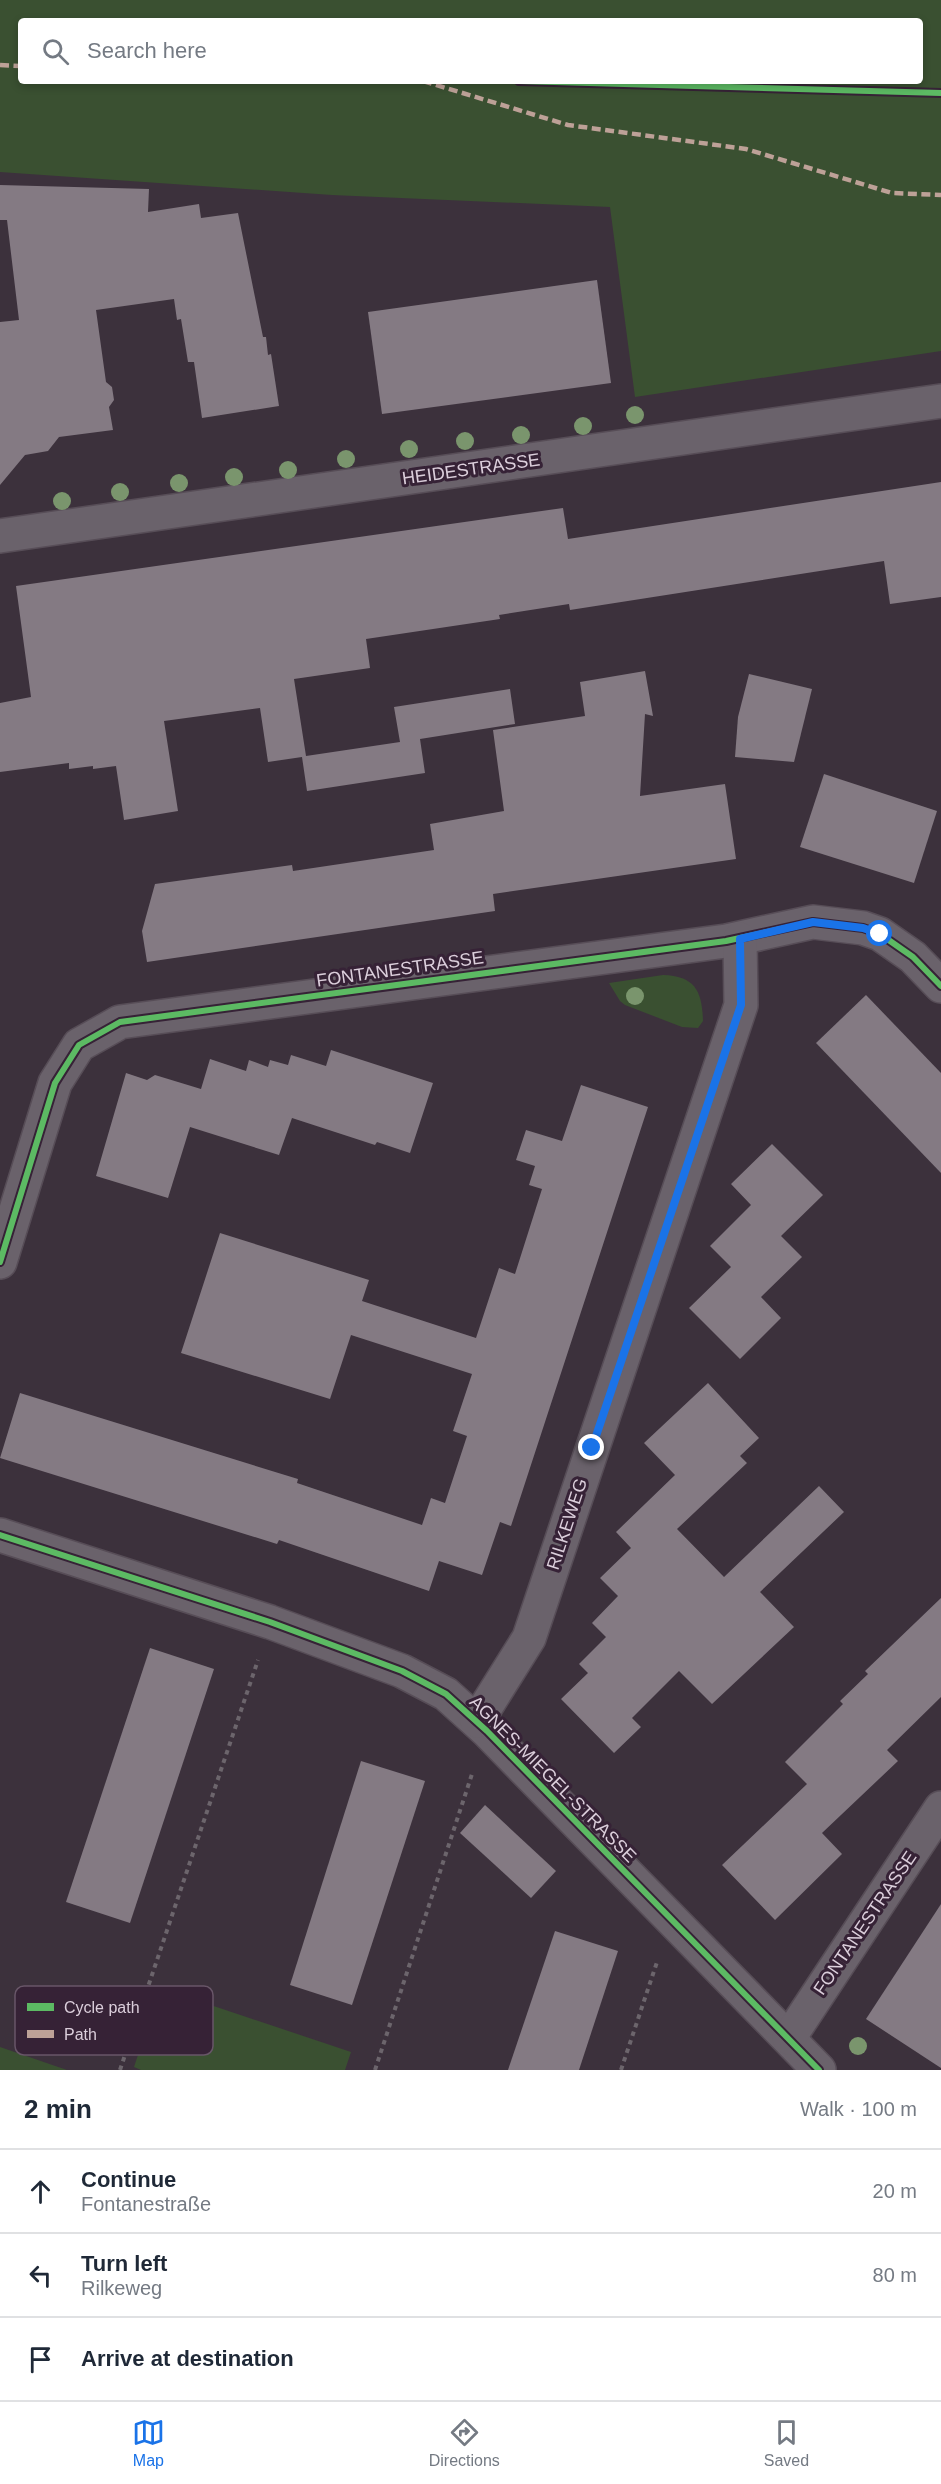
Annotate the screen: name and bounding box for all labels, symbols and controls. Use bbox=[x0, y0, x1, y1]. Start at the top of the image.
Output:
search box bbox=[18, 18, 923, 84]
icon: search bbox=[39, 35, 72, 68]
text: Search here bbox=[87, 38, 207, 63]
street label: HEIDESTRASSE bbox=[401, 449, 541, 489]
route start bbox=[866, 920, 892, 946]
street label: FONTANESTRASSE bbox=[315, 947, 485, 991]
route end bbox=[578, 1434, 604, 1460]
street label: RILKEWEG bbox=[543, 1476, 591, 1572]
street label: AGNES-MIEGEL-STRASSE bbox=[466, 1692, 640, 1866]
street label: FONTANESTRASSE bbox=[810, 1847, 920, 1999]
legend bbox=[15, 1986, 213, 2055]
text: Cycle path bbox=[64, 1999, 140, 2016]
text: Path bbox=[64, 2026, 97, 2043]
text: 2 min bbox=[24, 2094, 92, 2124]
text: Walk · 100 m bbox=[800, 2098, 917, 2120]
text: Continue bbox=[81, 2167, 176, 2192]
icon: ahead bbox=[24, 2175, 57, 2208]
text: 20 m bbox=[873, 2180, 917, 2202]
text: Fontanestraße bbox=[81, 2193, 211, 2215]
text: Turn left bbox=[81, 2251, 167, 2276]
icon: left bbox=[24, 2259, 57, 2292]
text: 80 m bbox=[873, 2264, 917, 2286]
text: Rilkeweg bbox=[81, 2277, 162, 2299]
icon: arrive bbox=[24, 2343, 57, 2376]
text: Arrive at destination bbox=[81, 2346, 294, 2371]
tab: Map bbox=[132, 2416, 165, 2470]
tab: Directions bbox=[429, 2416, 500, 2470]
tab: Saved bbox=[764, 2416, 809, 2470]

